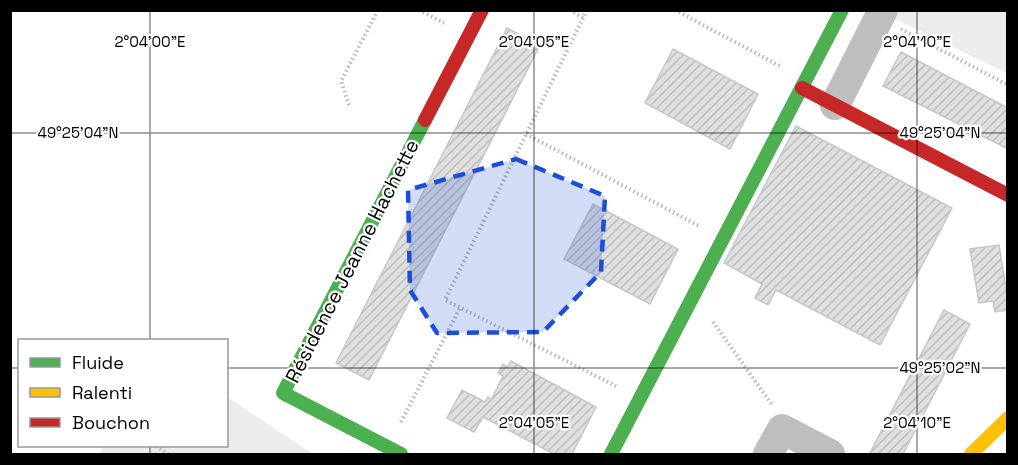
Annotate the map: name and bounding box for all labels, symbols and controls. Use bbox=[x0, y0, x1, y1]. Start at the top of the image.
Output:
text: 2°04'00"E bbox=[114, 32, 186, 51]
text: 2°04'05"E bbox=[499, 32, 569, 51]
text: 2°04'10"E bbox=[883, 32, 951, 51]
text: 49°25'04"N bbox=[38, 123, 118, 142]
text: 49°25'04"N bbox=[900, 123, 980, 142]
street label: Résidence Jeanne Hachette bbox=[279, 135, 425, 387]
legend bbox=[18, 339, 228, 447]
text: Fluide bbox=[72, 351, 124, 374]
text: 49°25'02"N bbox=[899, 358, 981, 377]
text: Ralenti bbox=[72, 381, 132, 404]
text: Bouchon bbox=[72, 411, 150, 434]
text: 2°04'05"E bbox=[499, 413, 569, 432]
text: 2°04'10"E bbox=[883, 413, 951, 432]

